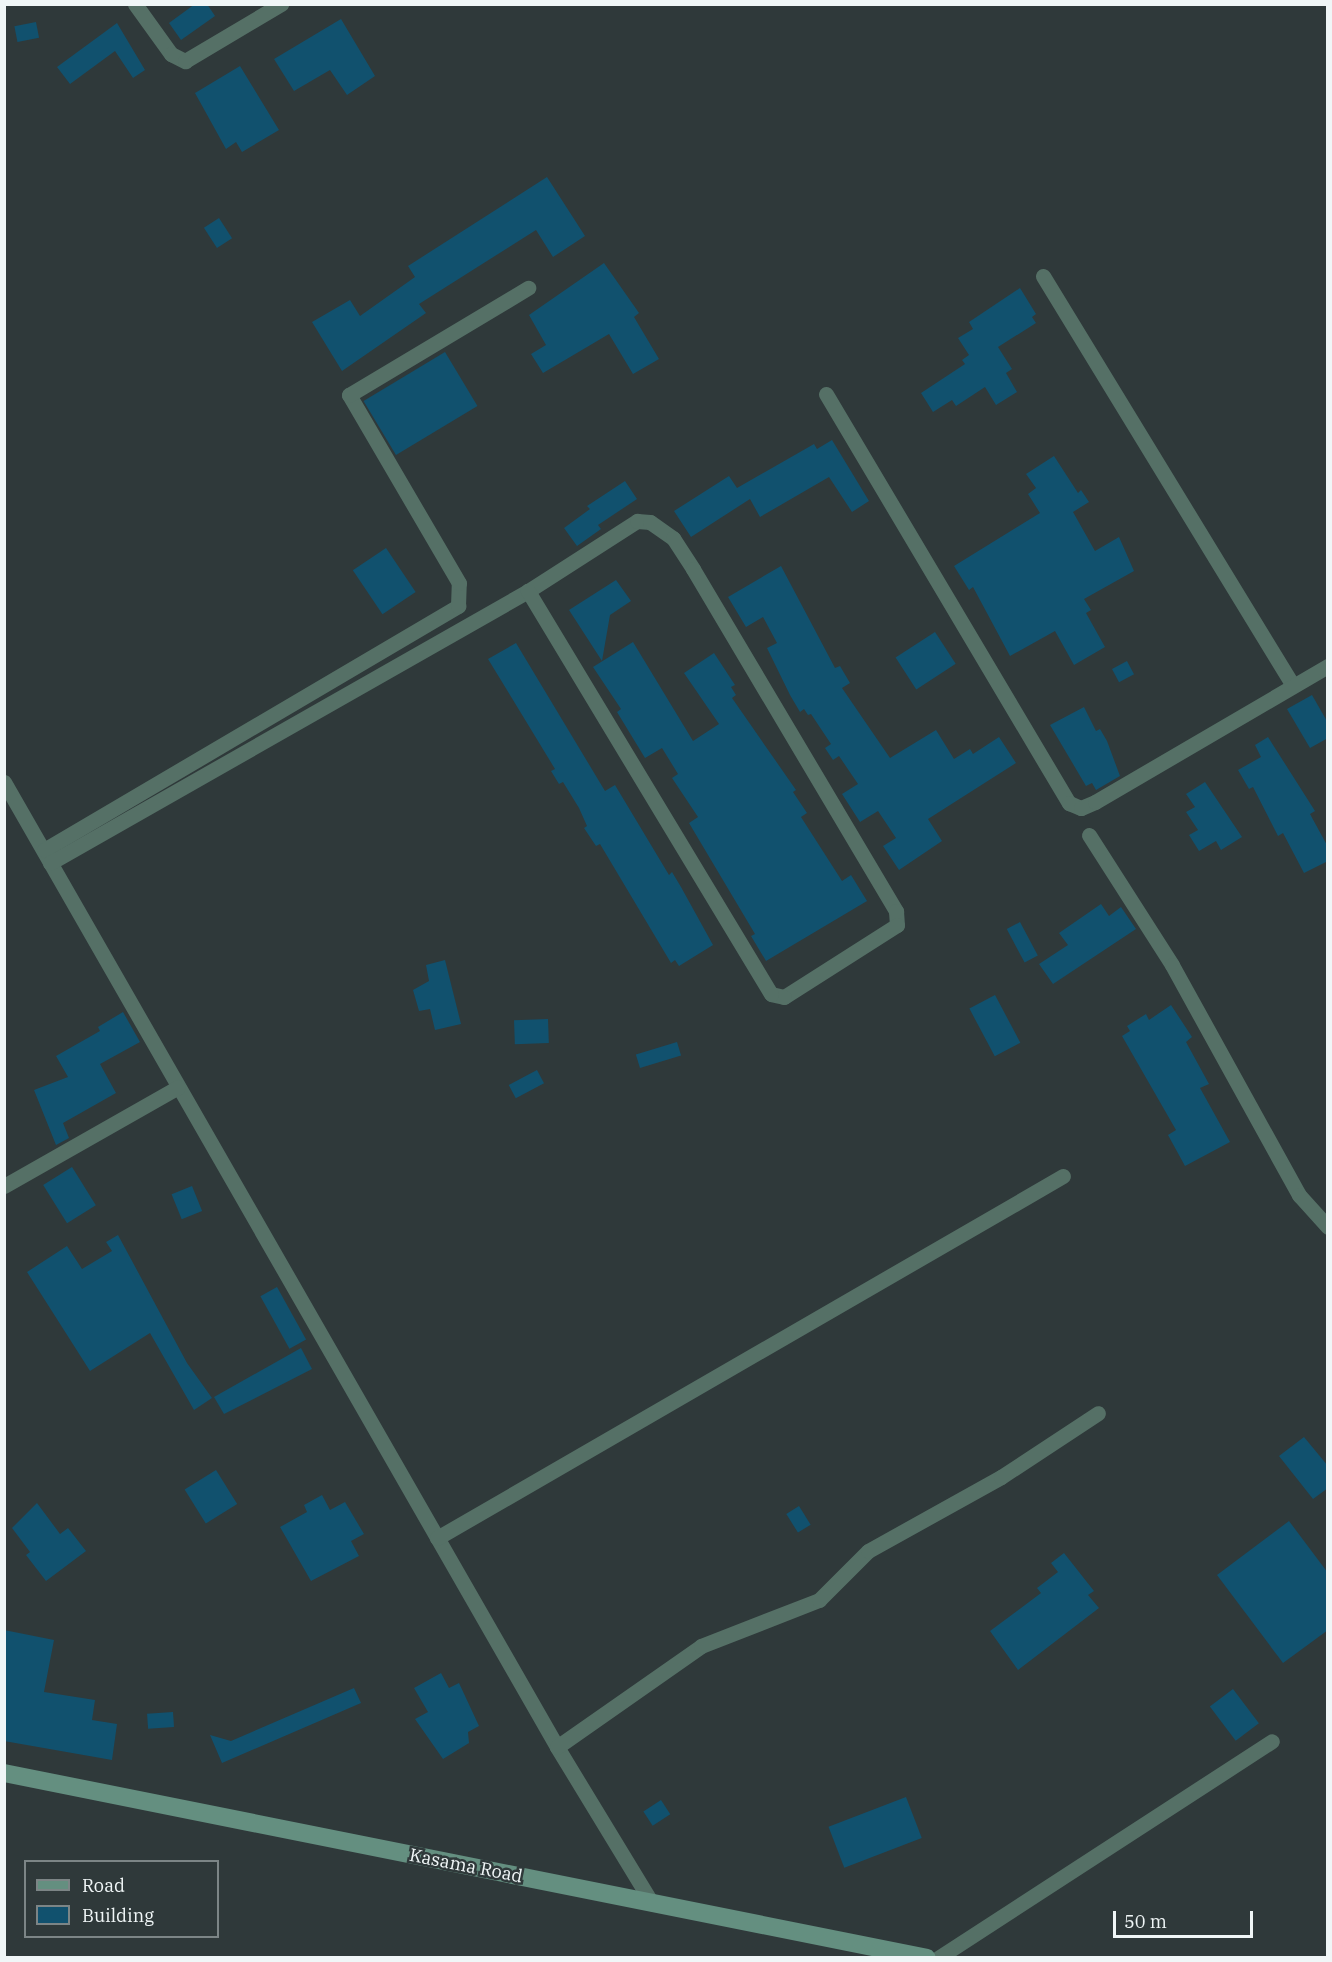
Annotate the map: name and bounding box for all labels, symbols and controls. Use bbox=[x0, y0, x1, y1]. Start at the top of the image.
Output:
street label: Kasama Road bbox=[408, 1844, 524, 1888]
legend bbox=[24, 1860, 219, 1938]
text: Road bbox=[82, 1874, 125, 1897]
scale bar bbox=[1116, 1899, 1256, 1937]
text: Building bbox=[82, 1904, 154, 1927]
text: 50 m bbox=[1124, 1910, 1167, 1933]

